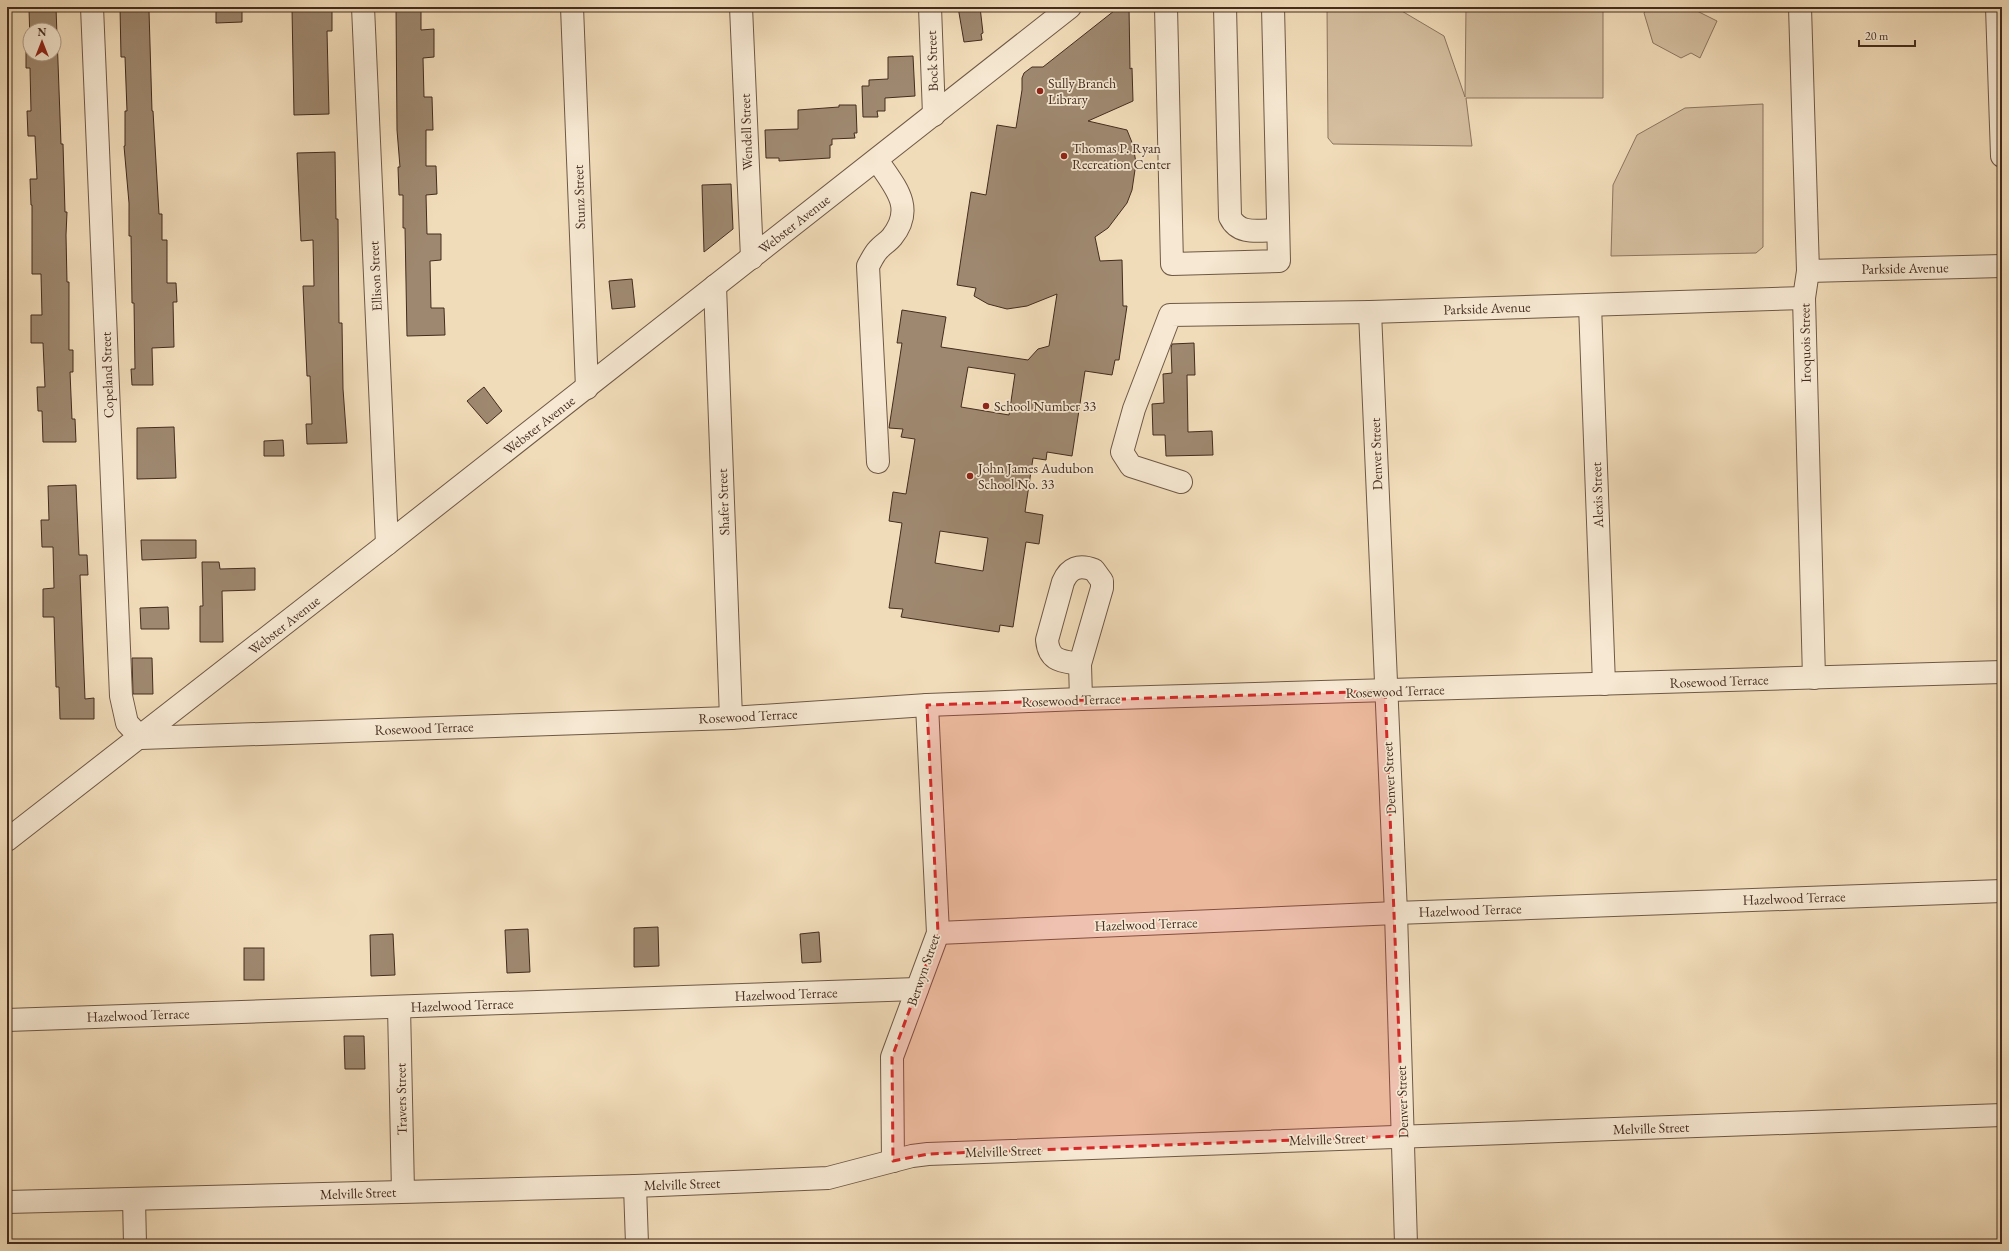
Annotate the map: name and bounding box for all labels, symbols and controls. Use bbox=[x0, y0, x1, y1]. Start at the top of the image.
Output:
north arrow bbox=[22, 22, 62, 62]
scale bar bbox=[1859, 22, 1915, 48]
text: N bbox=[38, 25, 47, 39]
text: 20 m bbox=[1865, 28, 1889, 44]
street label: Bock Street bbox=[922, 30, 942, 92]
place label: Sully Branch Library bbox=[1048, 74, 1116, 108]
marker: Sully Branch Library bbox=[1035, 86, 1045, 96]
street label: Wendell Street bbox=[736, 93, 756, 171]
place label: Thomas P. Ryan Recreation Center bbox=[1072, 139, 1171, 173]
marker: Thomas P. Ryan Recreation Center bbox=[1059, 151, 1069, 161]
street label: Stunz Street bbox=[569, 164, 589, 230]
street label: Webster Avenue bbox=[755, 190, 834, 258]
street label: Ellison Street bbox=[364, 240, 386, 312]
street label: Parkside Avenue bbox=[1861, 258, 1949, 278]
street label: Parkside Avenue bbox=[1443, 297, 1531, 319]
street label: Iroquois Street bbox=[1795, 303, 1815, 383]
street label: Copeland Street bbox=[96, 331, 118, 419]
street label: Webster Avenue bbox=[500, 391, 579, 459]
place label: School Number 33 bbox=[994, 397, 1096, 415]
marker: School Number 33 bbox=[981, 401, 991, 411]
street label: Denver Street bbox=[1366, 417, 1386, 491]
place label: John James Audubon School No. 33 bbox=[977, 459, 1095, 493]
street label: Alexis Street bbox=[1587, 461, 1607, 529]
street label: Shafer Street bbox=[713, 468, 733, 536]
marker: John James Audubon School No. 33 bbox=[965, 471, 975, 481]
street label: Webster Avenue bbox=[245, 591, 324, 659]
street label: Rosewood Terrace bbox=[1669, 670, 1769, 692]
street label: Rosewood Terrace bbox=[1345, 680, 1445, 702]
street label: Rosewood Terrace bbox=[1021, 689, 1121, 711]
street label: Rosewood Terrace bbox=[698, 704, 798, 728]
street label: Rosewood Terrace bbox=[374, 717, 474, 739]
street label: Denver Street bbox=[1378, 741, 1400, 815]
street label: Hazelwood Terrace bbox=[1742, 887, 1846, 909]
street label: Hazelwood Terrace bbox=[1418, 899, 1522, 921]
street label: Hazelwood Terrace bbox=[1094, 913, 1198, 935]
street label: Berwyn Street bbox=[902, 931, 944, 1008]
street label: Hazelwood Terrace bbox=[734, 983, 838, 1005]
street label: Hazelwood Terrace bbox=[410, 994, 514, 1016]
street label: Hazelwood Terrace bbox=[86, 1004, 190, 1026]
street label: Travers Street bbox=[391, 1062, 411, 1135]
street label: Denver Street bbox=[1392, 1065, 1412, 1139]
street label: Melville Street bbox=[1612, 1118, 1690, 1138]
street label: Melville Street bbox=[1288, 1129, 1366, 1149]
street label: Melville Street bbox=[964, 1141, 1042, 1161]
street label: Melville Street bbox=[643, 1174, 721, 1194]
street label: Melville Street bbox=[319, 1183, 397, 1203]

